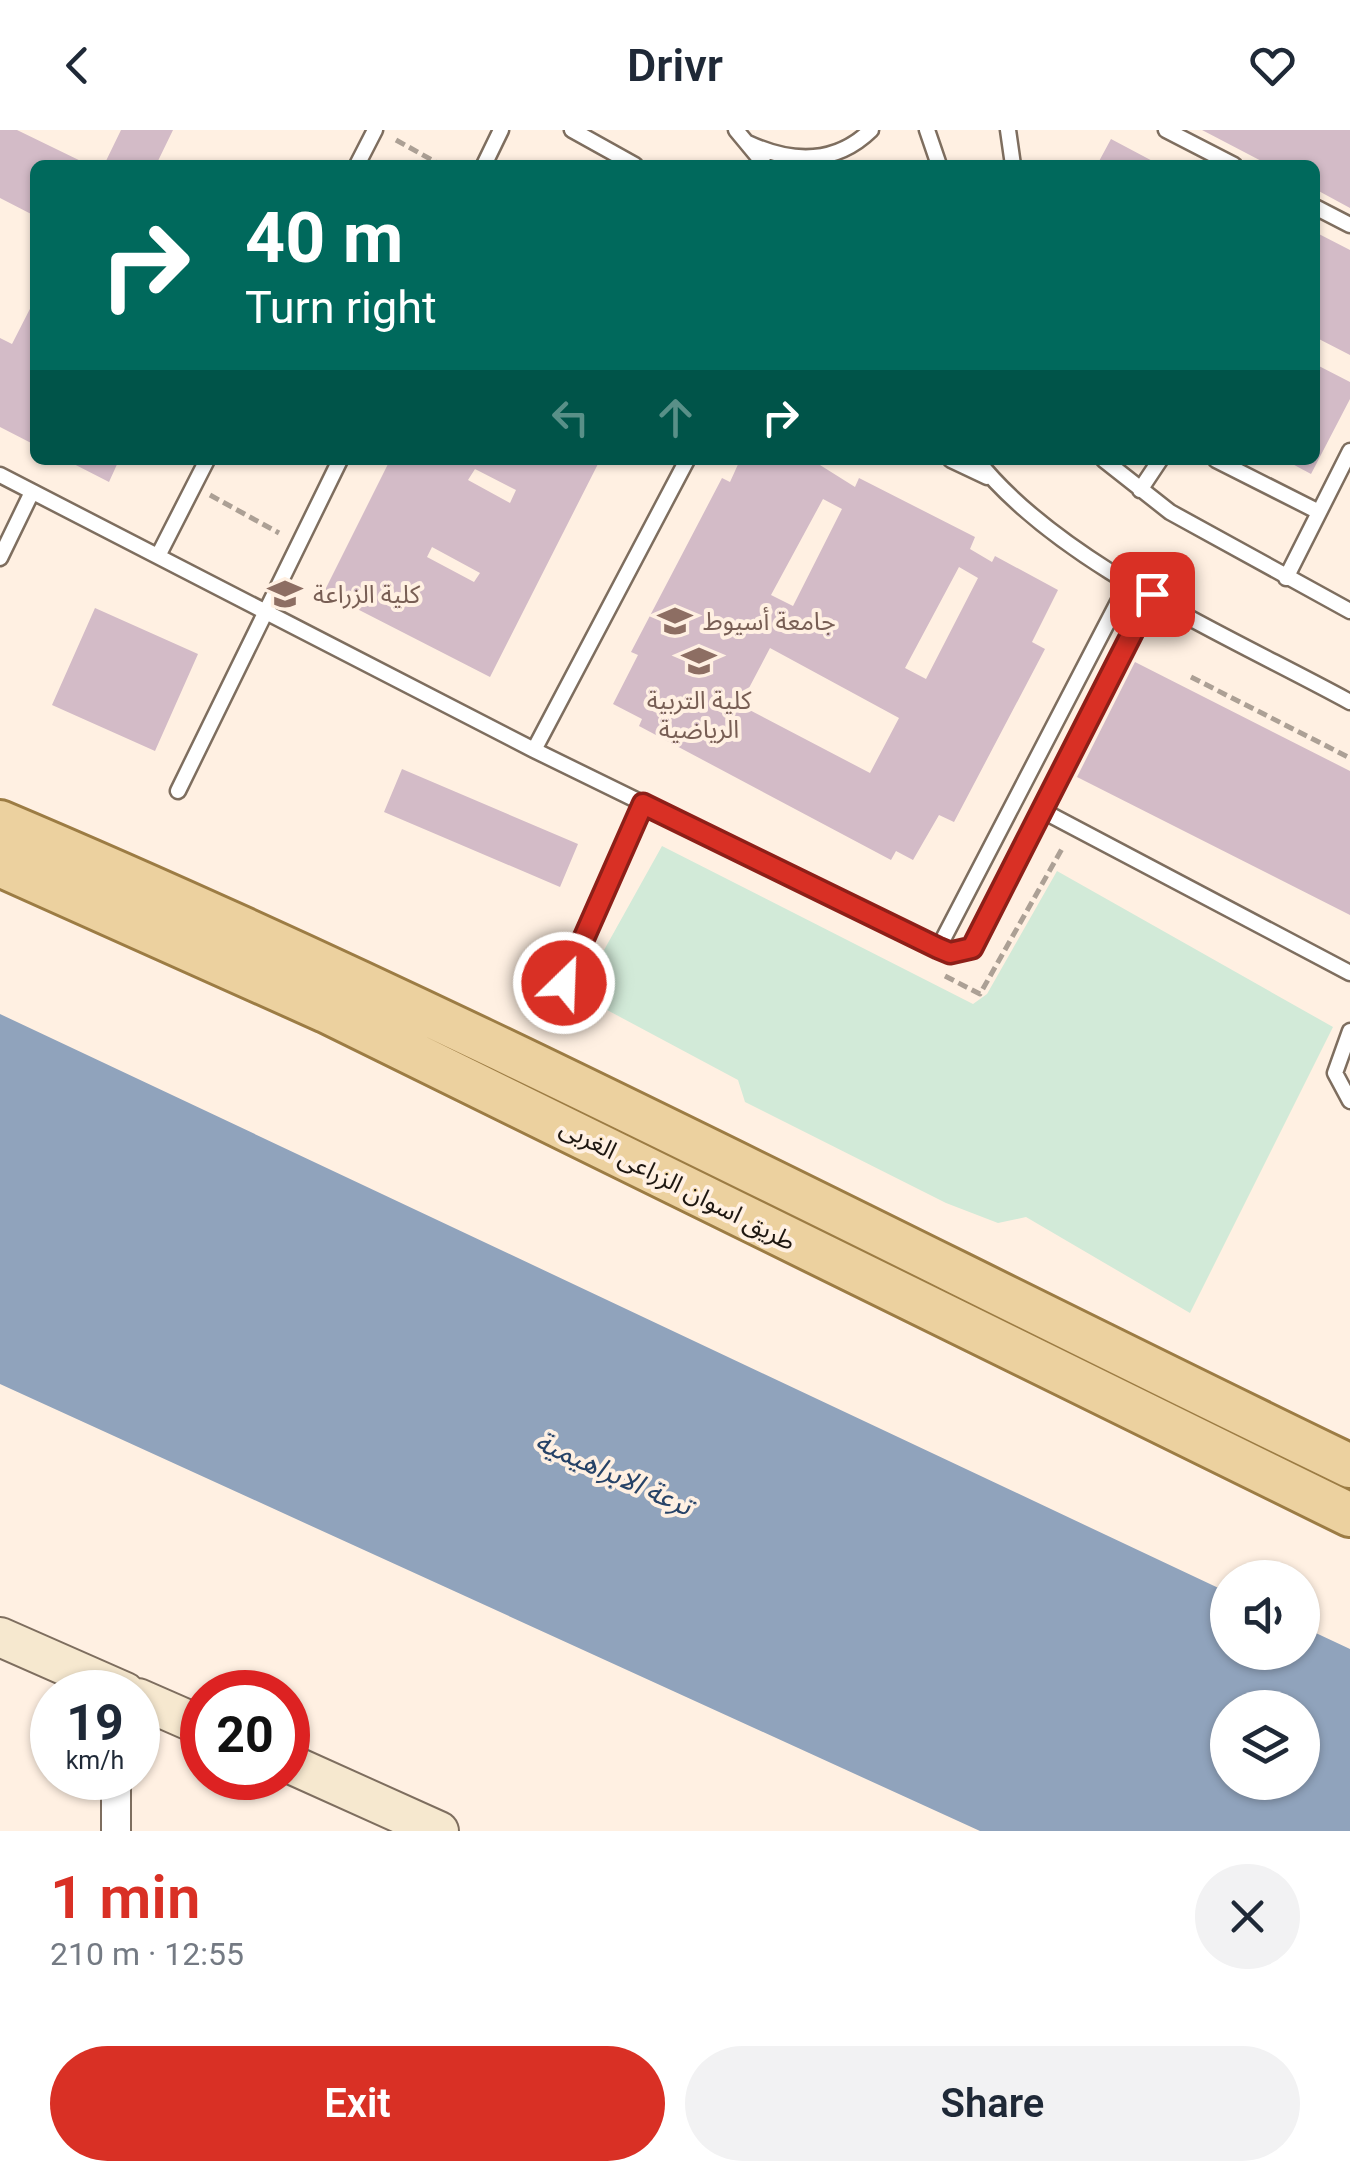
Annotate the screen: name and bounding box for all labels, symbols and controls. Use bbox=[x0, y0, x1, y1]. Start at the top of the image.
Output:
icon: back bbox=[50, 38, 105, 93]
icon: heart bbox=[1245, 38, 1300, 93]
text: Drivr bbox=[627, 39, 723, 92]
text: 40 m bbox=[245, 197, 403, 279]
icon: right bbox=[80, 200, 210, 330]
text: Turn right bbox=[245, 281, 437, 334]
icon: left bbox=[543, 390, 598, 445]
icon: ahead bbox=[648, 390, 703, 445]
icon: right bbox=[753, 390, 808, 445]
pin bbox=[1110, 552, 1195, 637]
icon: arrive bbox=[1125, 567, 1180, 622]
school or university icon: كلية الزراعة bbox=[266, 575, 304, 613]
place label: كلية الزراعة bbox=[313, 580, 421, 609]
school or university icon: جامعة أسيوط bbox=[656, 602, 694, 640]
place label: جامعة أسيوط bbox=[703, 606, 836, 636]
school or university icon: كلية التربية الرياضية bbox=[680, 642, 718, 680]
place label: كلية التربية الرياضية bbox=[647, 686, 752, 744]
position arrow bbox=[512, 931, 616, 1035]
street label: طريق اسوان الزراعى الغربى bbox=[555, 1112, 800, 1257]
water label: ترعة الابراهيمية bbox=[531, 1424, 701, 1524]
map controls bbox=[1210, 1560, 1320, 1800]
button: sound bbox=[1210, 1560, 1320, 1670]
speed limit sign: 20 bbox=[180, 1670, 310, 1800]
button: layers bbox=[1210, 1690, 1320, 1800]
text: 19 bbox=[66, 1694, 124, 1752]
text: km/h bbox=[66, 1746, 124, 1775]
text: 1 min bbox=[50, 1862, 200, 1933]
button: close bbox=[1195, 1864, 1300, 1969]
text: 210 m · 12:55 bbox=[50, 1935, 244, 1973]
button: Exit bbox=[50, 2046, 665, 2161]
button: Share bbox=[685, 2046, 1300, 2161]

